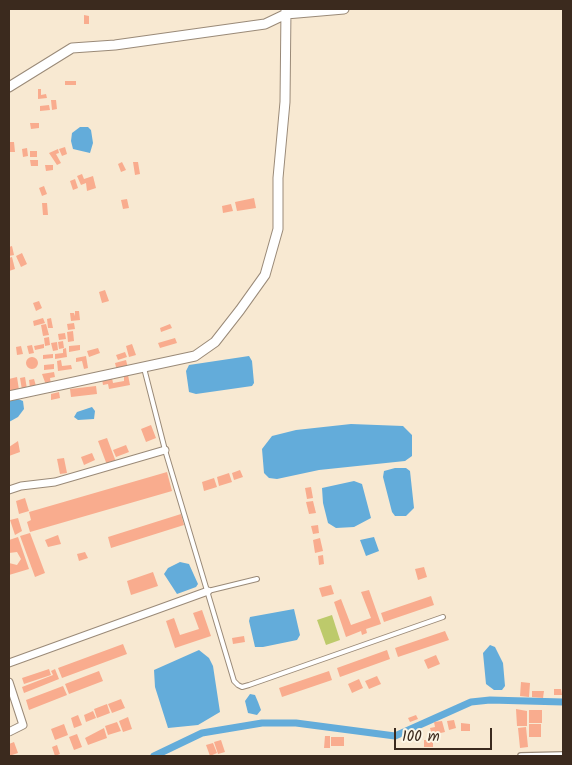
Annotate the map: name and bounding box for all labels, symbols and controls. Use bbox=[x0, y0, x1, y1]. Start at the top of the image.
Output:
scale bar bbox=[397, 718, 494, 750]
text: 100 m bbox=[402, 725, 440, 749]

